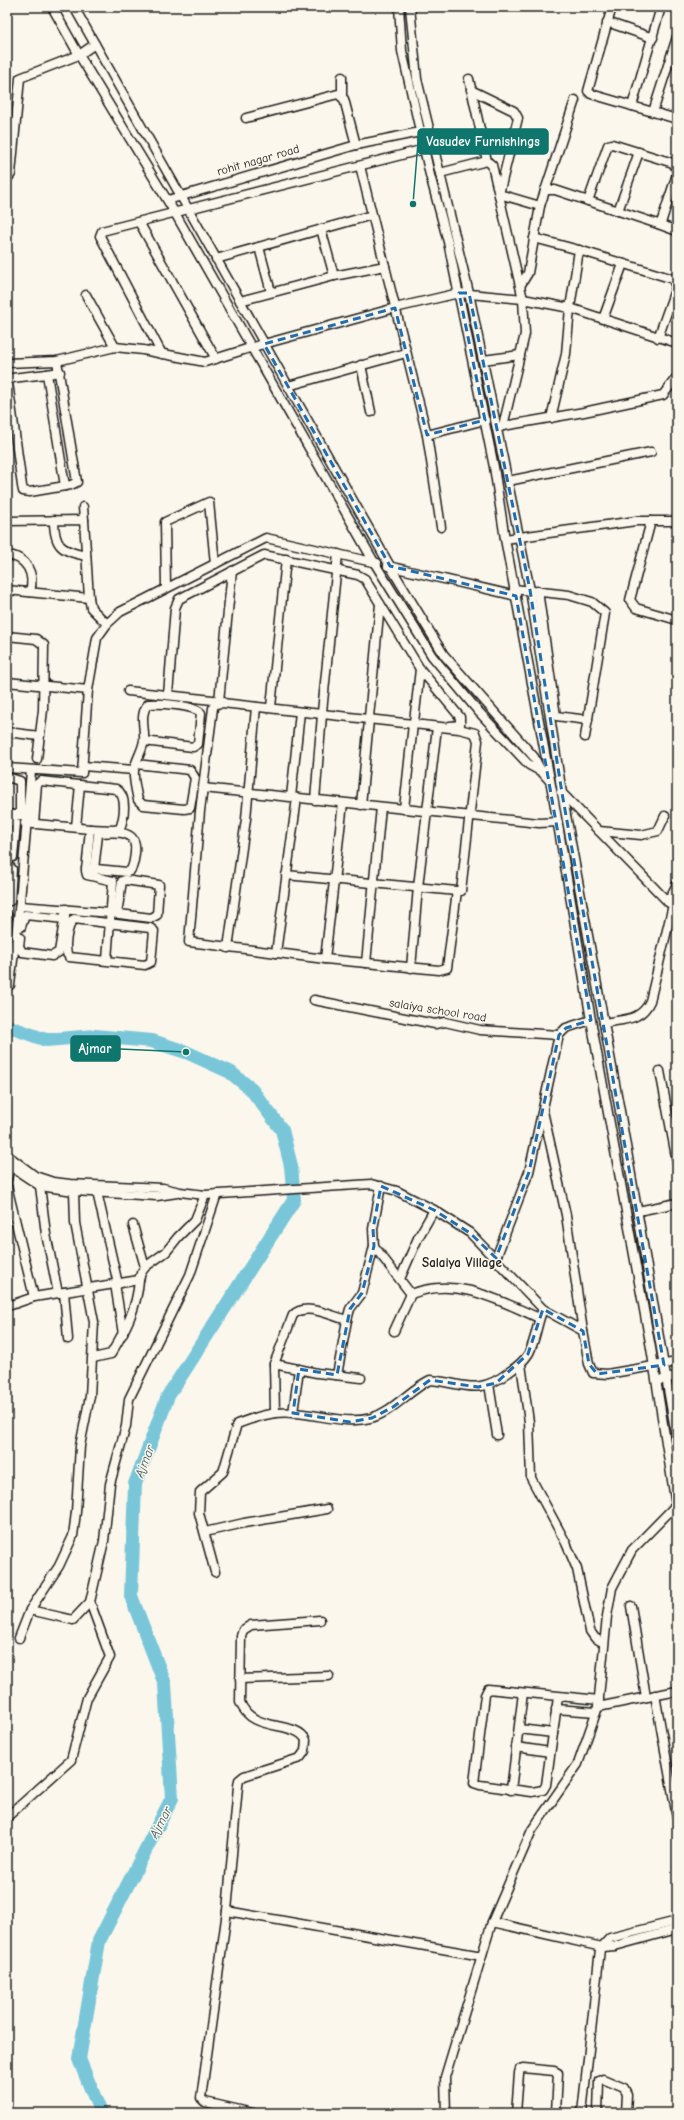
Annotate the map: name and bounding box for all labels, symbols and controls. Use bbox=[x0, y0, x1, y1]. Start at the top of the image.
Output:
callout: Vasudev Furnishings bbox=[418, 129, 548, 154]
text: Vasudev Furnishings bbox=[426, 134, 540, 149]
street label: rohit nagar road bbox=[215, 142, 301, 178]
street label: salaiya school road bbox=[388, 995, 488, 1025]
callout: Ajmar bbox=[71, 1036, 120, 1061]
text: Ajmar bbox=[79, 1041, 112, 1056]
district label: Salaiya Village bbox=[422, 1255, 503, 1270]
water label: Ajmar bbox=[131, 1442, 158, 1480]
water label: Ajmar bbox=[146, 1803, 175, 1841]

